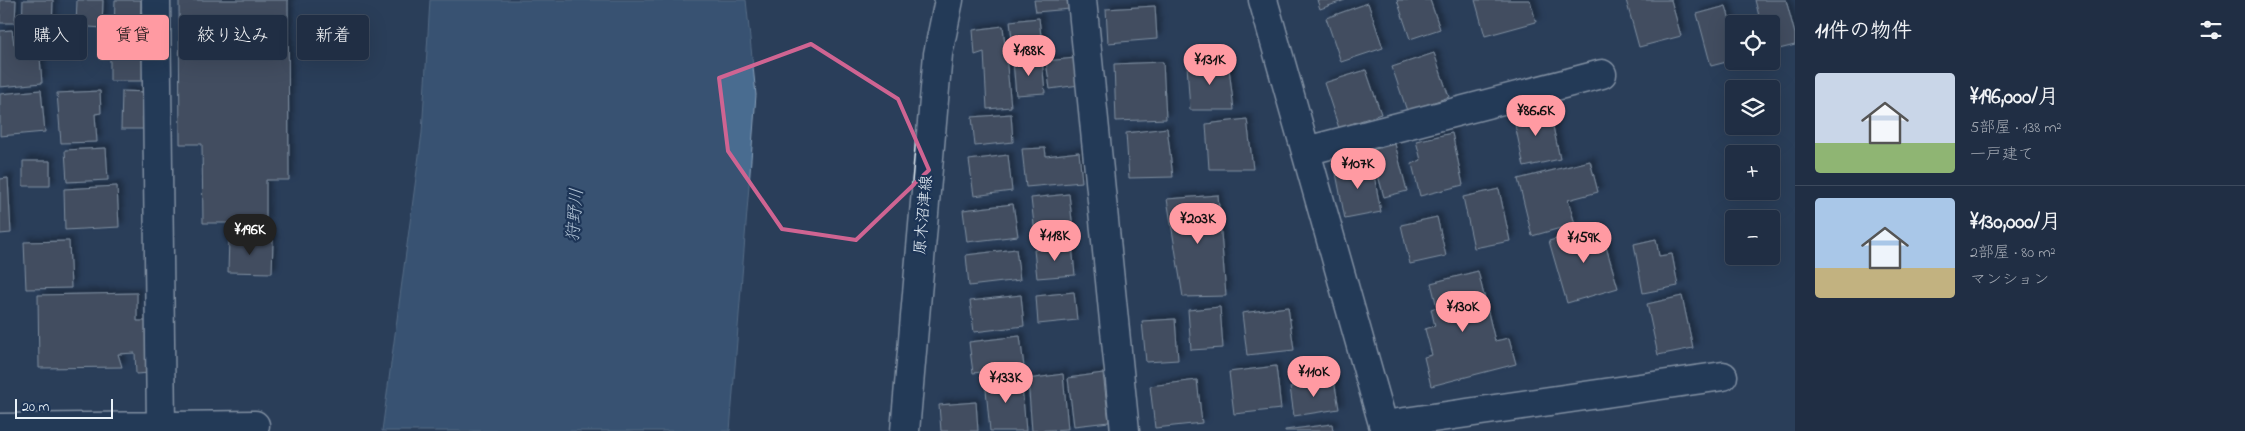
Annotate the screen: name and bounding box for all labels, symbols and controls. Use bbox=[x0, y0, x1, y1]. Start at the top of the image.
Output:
chip: 購入 bbox=[15, 15, 87, 60]
chip: 賃貸 bbox=[97, 15, 169, 60]
chip: 絞り込み bbox=[179, 15, 287, 60]
chip: 新着 bbox=[297, 15, 369, 60]
map controls bbox=[1725, 15, 1780, 265]
button: locate bbox=[1725, 15, 1780, 70]
icon: filters bbox=[2197, 16, 2225, 44]
text: 11件の物件 bbox=[1815, 17, 1912, 47]
pin: ¥188K bbox=[994, 34, 1064, 77]
text: ¥188K bbox=[1013, 39, 1045, 63]
pin: ¥131K bbox=[1175, 44, 1245, 86]
text: ¥131K bbox=[1195, 48, 1225, 72]
button: layers bbox=[1725, 80, 1780, 135]
text: ¥196,000/月 bbox=[1970, 83, 2059, 113]
icon: home bbox=[1855, 93, 1915, 153]
pin: ¥86.6K bbox=[1495, 94, 1577, 137]
text: ¥86.6K bbox=[1517, 99, 1555, 123]
text: 5部屋 · 138 m² bbox=[1970, 116, 2061, 140]
text: 一戸建て bbox=[1970, 143, 2034, 167]
button: + bbox=[1725, 145, 1780, 200]
pin: ¥107K bbox=[1323, 148, 1393, 190]
text: ¥107K bbox=[1342, 152, 1374, 176]
street label: 原木沼津線 bbox=[909, 174, 939, 256]
water label: 狩野川 bbox=[561, 187, 591, 243]
pin: ¥203K bbox=[1163, 202, 1233, 245]
text: ¥203K bbox=[1180, 207, 1216, 231]
text: ¥130,000/月 bbox=[1970, 208, 2061, 238]
button: − bbox=[1725, 210, 1780, 265]
pin: ¥196K bbox=[215, 214, 285, 256]
text: ¥196K bbox=[235, 218, 265, 242]
icon: home bbox=[1855, 218, 1915, 278]
pin: ¥118K bbox=[1020, 220, 1090, 262]
pin: ¥159K bbox=[1549, 222, 1619, 264]
text: ¥118K bbox=[1040, 224, 1070, 248]
text: ¥159K bbox=[1567, 226, 1601, 250]
text: 2部屋 · 80 m² bbox=[1970, 241, 2055, 265]
text: マンション bbox=[1970, 268, 2049, 292]
pin: ¥130K bbox=[1428, 290, 1498, 333]
text: ¥130K bbox=[1447, 295, 1479, 319]
pin: ¥110K bbox=[1279, 356, 1349, 398]
text: ¥110K bbox=[1298, 360, 1330, 384]
pin: ¥133K bbox=[971, 362, 1041, 404]
text: ¥133K bbox=[990, 366, 1022, 390]
scale bar bbox=[15, 396, 112, 419]
text: 20 m bbox=[22, 397, 49, 418]

